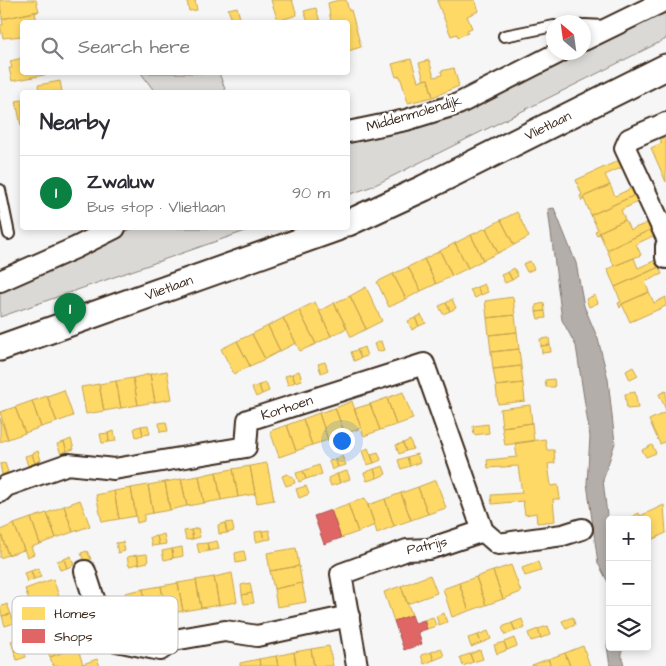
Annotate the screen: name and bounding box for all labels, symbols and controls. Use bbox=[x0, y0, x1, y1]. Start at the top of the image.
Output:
north arrow bbox=[546, 15, 591, 60]
search box bbox=[20, 20, 350, 75]
icon: search bbox=[38, 34, 66, 62]
text: Search here bbox=[78, 34, 190, 61]
street label: Middenmolendijk bbox=[364, 91, 465, 137]
street label: Vlietlaan bbox=[521, 106, 575, 146]
text: Nearby bbox=[40, 108, 110, 137]
text: Zwaluw bbox=[87, 169, 155, 196]
text: 1 bbox=[55, 182, 57, 204]
text: 90 m bbox=[292, 182, 330, 204]
text: Bus stop · Vlietlaan bbox=[87, 196, 225, 218]
street label: Vlietlaan bbox=[142, 270, 196, 306]
pin: 1 bbox=[54, 293, 86, 334]
street label: Korhoen bbox=[258, 390, 316, 426]
your location bbox=[329, 428, 355, 454]
map controls bbox=[606, 516, 651, 651]
button: + bbox=[606, 516, 651, 561]
street label: Patrijs bbox=[405, 532, 449, 560]
button: − bbox=[606, 561, 651, 606]
legend bbox=[12, 596, 178, 654]
text: Homes bbox=[54, 604, 96, 624]
button: layers bbox=[606, 606, 651, 651]
text: Shops bbox=[54, 627, 93, 647]

